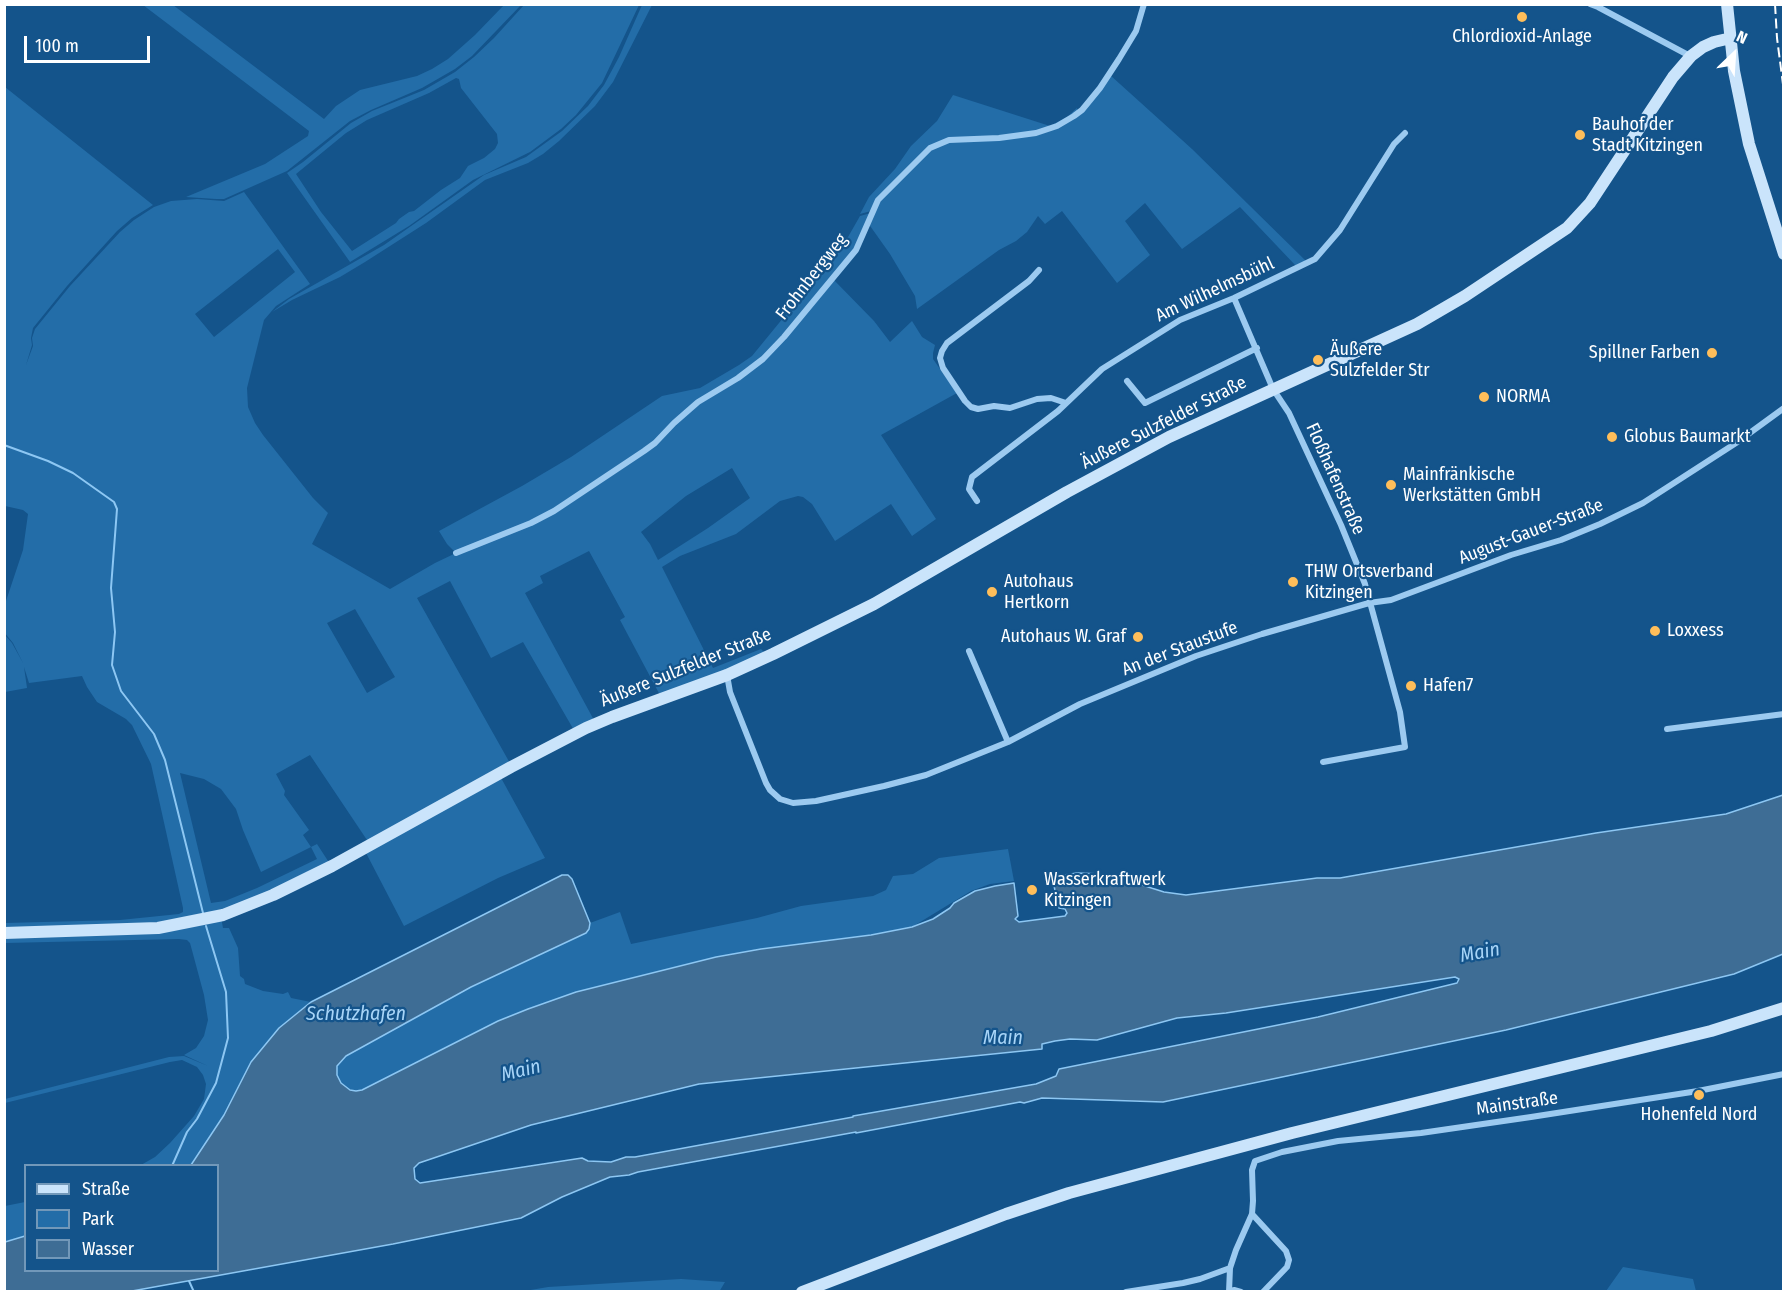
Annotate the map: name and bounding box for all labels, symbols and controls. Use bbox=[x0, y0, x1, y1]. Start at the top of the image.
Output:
marker: Chlordioxid-Anlage bbox=[1515, 10, 1529, 24]
scale bar bbox=[27, 24, 153, 62]
north arrow bbox=[1704, 24, 1764, 84]
place label: Chlordioxid-Anlage bbox=[1452, 26, 1592, 48]
text: N bbox=[1733, 27, 1750, 48]
text: 100 m bbox=[35, 35, 79, 57]
place label: Bauhof der Stadt Kitzingen bbox=[1592, 114, 1703, 156]
marker: Bauhof der Stadt Kitzingen bbox=[1573, 128, 1587, 142]
street label: Frohnbergweg bbox=[772, 230, 852, 324]
street label: Am Wilhelmsbühl bbox=[1152, 253, 1278, 327]
place label: Äußere Sulzfelder Str bbox=[1330, 339, 1429, 382]
place label: Spillner Farben bbox=[1589, 342, 1700, 364]
marker: Spillner Farben bbox=[1705, 346, 1719, 360]
marker: Äußere Sulzfelder Str bbox=[1311, 353, 1325, 367]
street label: Äußere Sulzfelder Straße bbox=[1078, 372, 1250, 474]
place label: NORMA bbox=[1496, 386, 1550, 408]
marker: NORMA bbox=[1477, 390, 1491, 404]
street label: Floßhafenstraße bbox=[1301, 420, 1369, 538]
place label: Globus Baumarkt bbox=[1624, 426, 1751, 448]
marker: Globus Baumarkt bbox=[1605, 430, 1619, 444]
place label: Mainfränkische Werkstätten GmbH bbox=[1403, 464, 1541, 506]
marker: Mainfränkische Werkstätten GmbH bbox=[1384, 478, 1398, 492]
street label: August-Gauer-Straße bbox=[1456, 495, 1606, 569]
place label: THW Ortsverband Kitzingen bbox=[1305, 561, 1433, 604]
place label: Autohaus Hertkorn bbox=[1004, 571, 1073, 614]
marker: THW Ortsverband Kitzingen bbox=[1286, 575, 1300, 589]
marker: Autohaus Hertkorn bbox=[985, 585, 999, 599]
street label: An der Staustufe bbox=[1119, 617, 1241, 681]
place label: Loxxess bbox=[1667, 620, 1724, 642]
street label: Äußere Sulzfelder Straße bbox=[597, 624, 775, 712]
marker: Loxxess bbox=[1648, 624, 1662, 638]
place label: Autohaus W. Graf bbox=[1001, 626, 1126, 648]
marker: Autohaus W. Graf bbox=[1131, 630, 1145, 644]
place label: Hafen7 bbox=[1423, 675, 1473, 697]
marker: Hafen7 bbox=[1404, 679, 1418, 693]
place label: Wasserkraftwerk Kitzingen bbox=[1044, 869, 1166, 912]
marker: Wasserkraftwerk Kitzingen bbox=[1025, 883, 1039, 897]
water label: Main bbox=[1458, 938, 1502, 968]
water label: Schutzhafen bbox=[306, 1002, 406, 1026]
water label: Main bbox=[983, 1026, 1023, 1050]
water label: Main bbox=[499, 1055, 543, 1087]
street label: Mainstraße bbox=[1475, 1088, 1559, 1120]
marker: Hohenfeld Nord bbox=[1692, 1088, 1706, 1102]
place label: Hohenfeld Nord bbox=[1641, 1104, 1757, 1126]
legend bbox=[24, 1164, 219, 1272]
text: Straße bbox=[82, 1178, 130, 1200]
text: Park bbox=[82, 1208, 114, 1230]
text: Wasser bbox=[82, 1238, 134, 1260]

